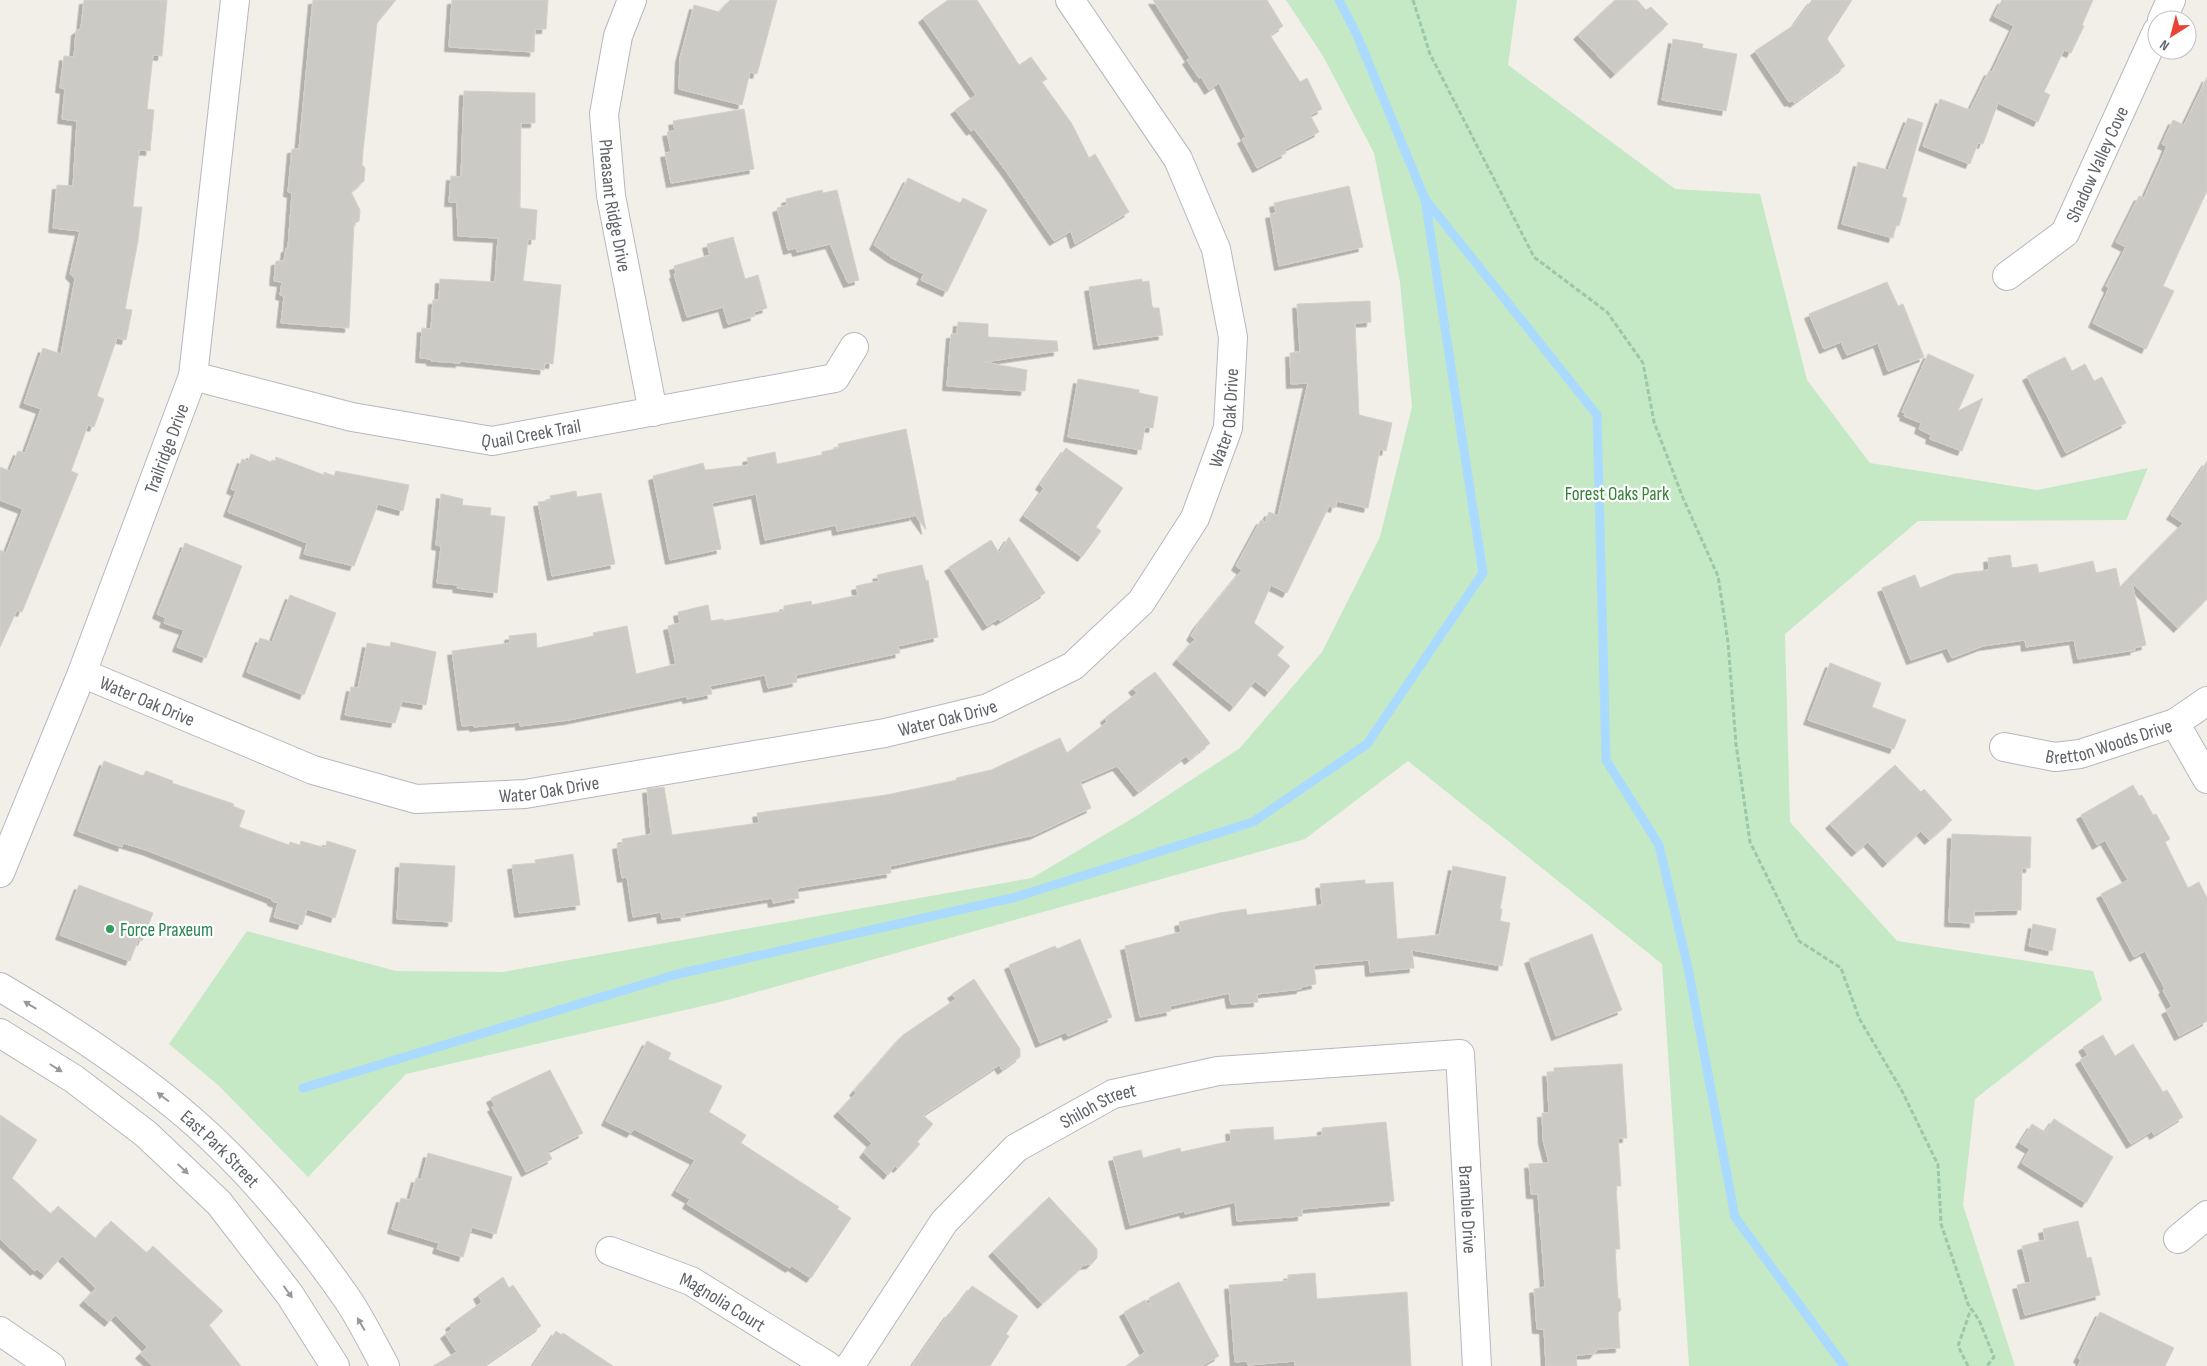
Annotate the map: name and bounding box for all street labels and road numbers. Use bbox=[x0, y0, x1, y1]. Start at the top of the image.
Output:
street label: Shadow Valley Cove bbox=[2061, 103, 2134, 226]
street label: Pheasant Ridge Drive bbox=[593, 138, 635, 274]
street label: Water Oak Drive bbox=[1204, 368, 1244, 471]
street label: Trailridge Drive bbox=[140, 401, 195, 497]
street label: Quail Creek Trail bbox=[479, 415, 583, 454]
street label: Water Oak Drive bbox=[96, 672, 198, 732]
street label: Water Oak Drive bbox=[896, 695, 1002, 742]
street label: Bretton Woods Drive bbox=[2043, 715, 2175, 770]
street label: Water Oak Drive bbox=[498, 772, 601, 808]
street label: Shiloh Street bbox=[1056, 1079, 1138, 1134]
street label: East Park Street bbox=[175, 1106, 264, 1193]
street label: Bramble Drive bbox=[1453, 1165, 1481, 1254]
street label: Magnolia Court bbox=[677, 1268, 769, 1337]

